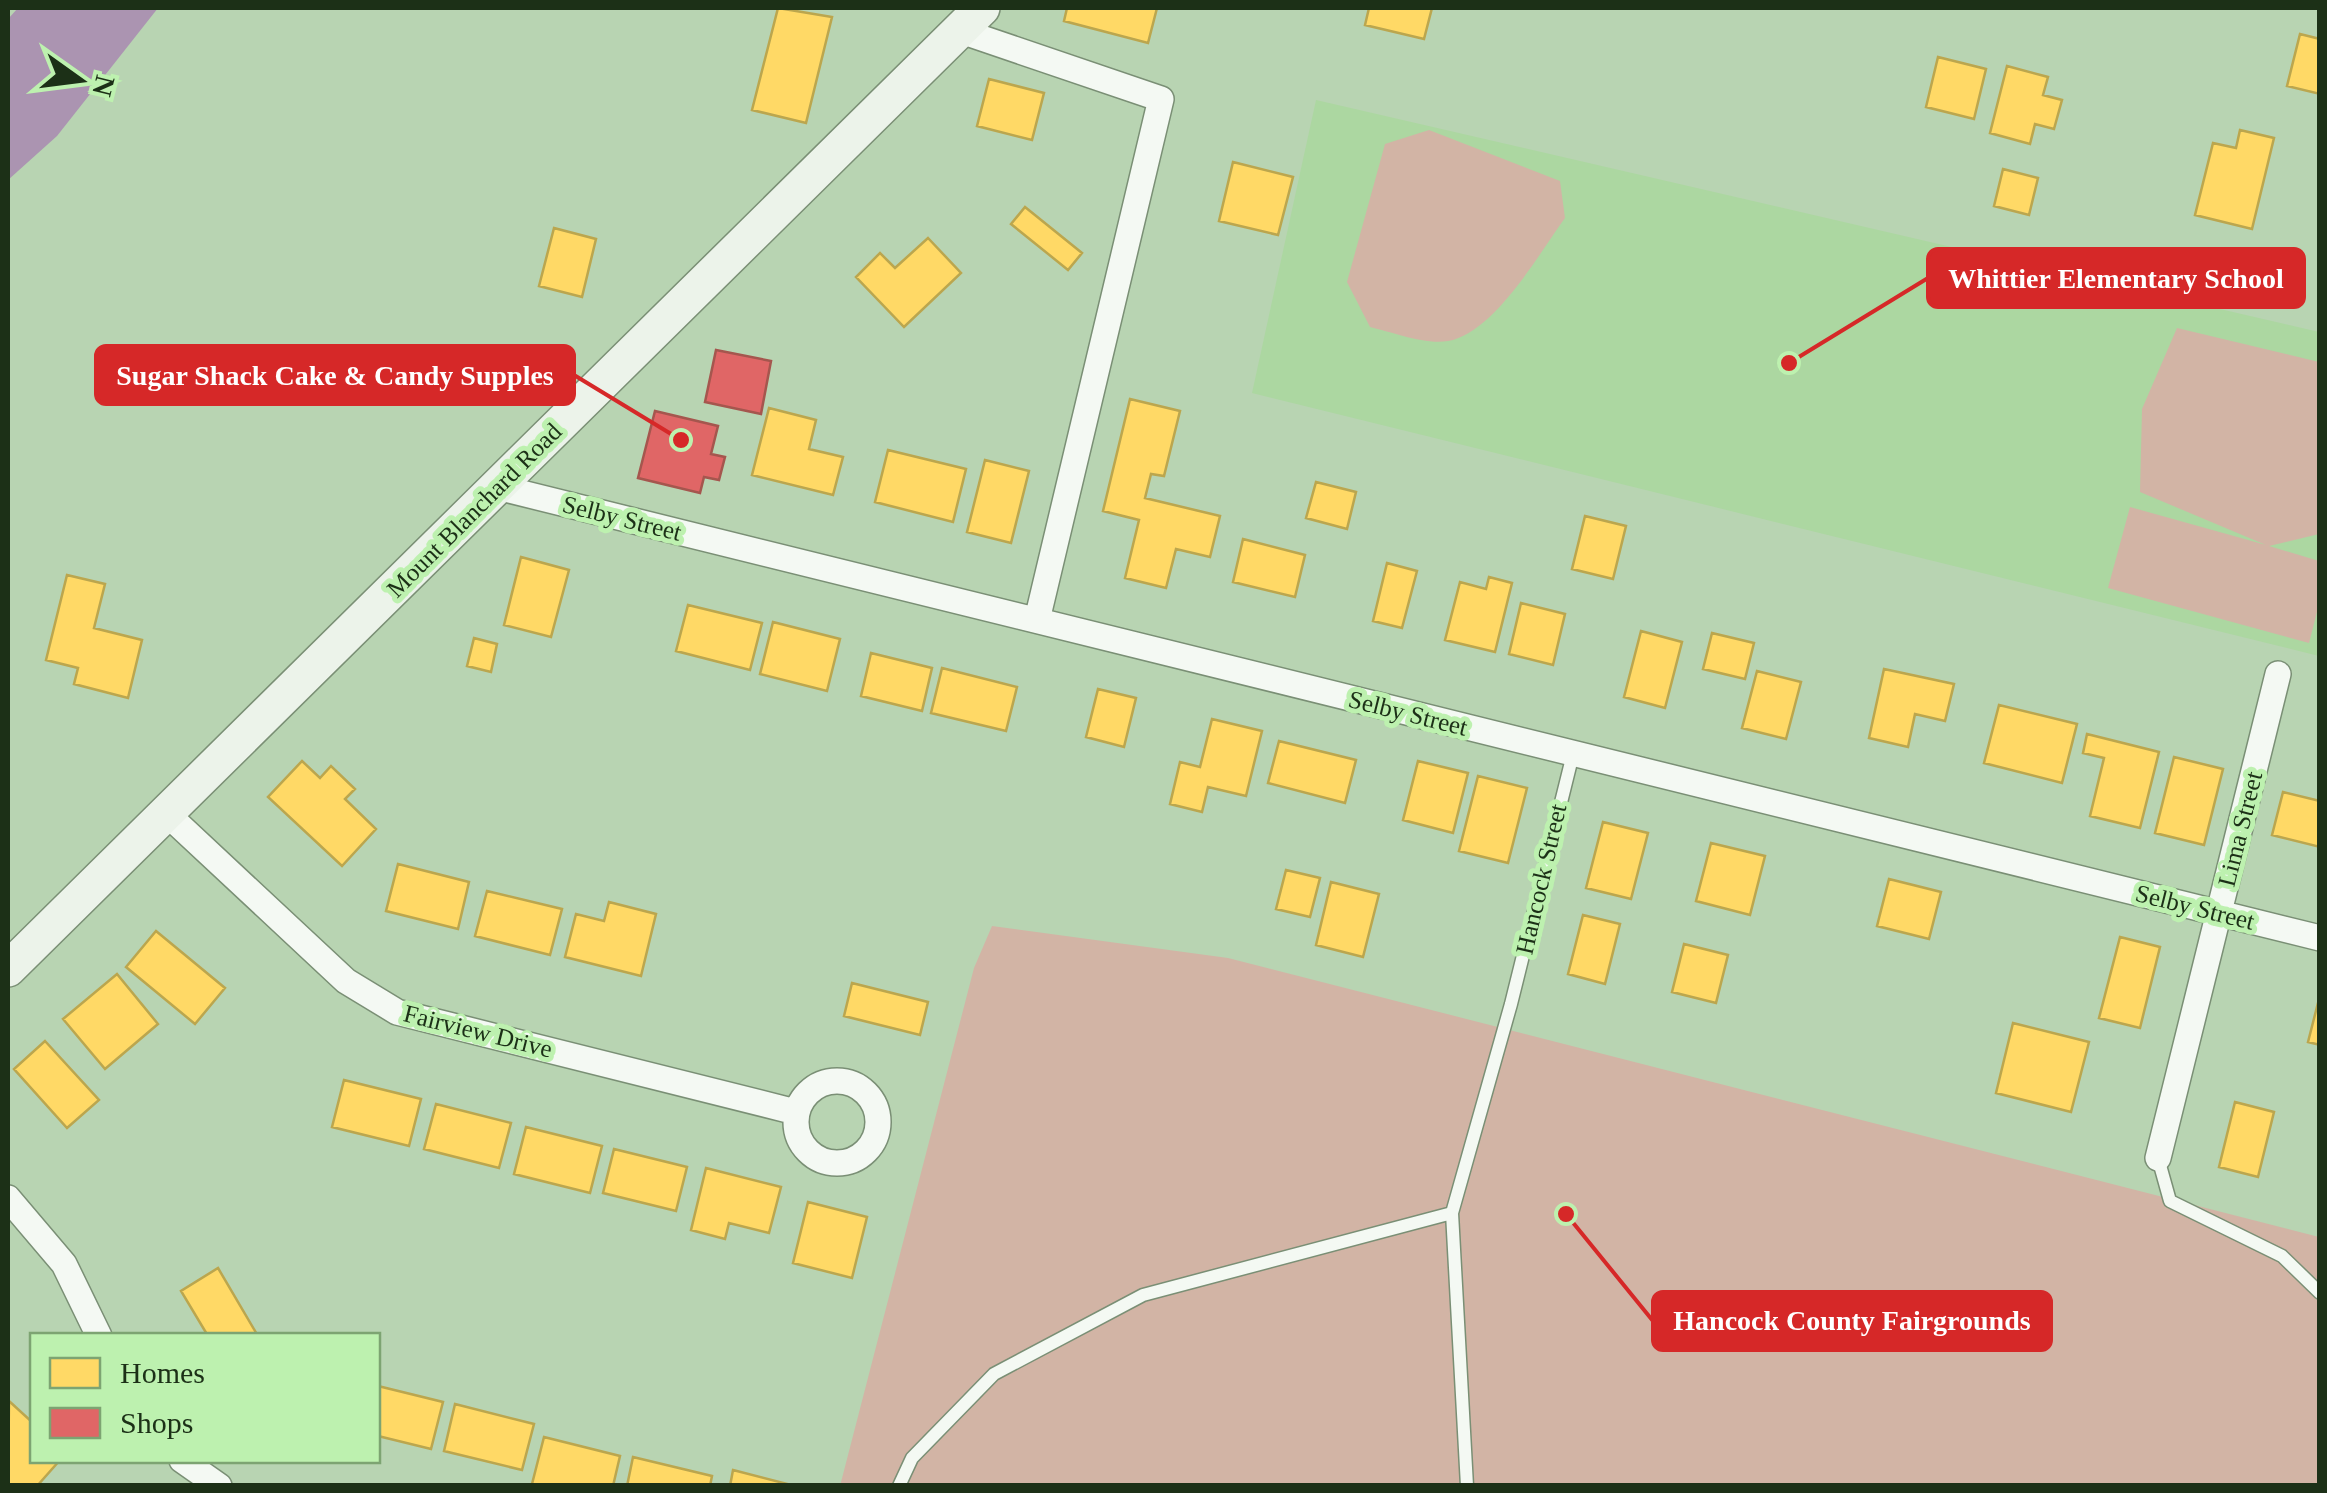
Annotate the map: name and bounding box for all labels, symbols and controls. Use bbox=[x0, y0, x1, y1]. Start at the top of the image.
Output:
north arrow bbox=[30, 30, 130, 130]
text: N bbox=[86, 72, 121, 99]
callout: Whittier Elementary School bbox=[1928, 249, 2304, 307]
text: Whittier Elementary School bbox=[1948, 263, 2284, 294]
callout: Sugar Shack Cake & Candy Supples bbox=[96, 346, 574, 404]
text: Sugar Shack Cake & Candy Supples bbox=[116, 360, 554, 391]
street label: Mount Blanchard Road bbox=[381, 417, 567, 603]
street label: Selby Street bbox=[560, 490, 684, 546]
street label: Selby Street bbox=[1346, 685, 1470, 741]
street label: Lima Street bbox=[2213, 769, 2267, 889]
street label: Hancock Street bbox=[1511, 801, 1571, 957]
street label: Selby Street bbox=[2133, 879, 2257, 935]
street label: Fairview Drive bbox=[401, 1000, 555, 1062]
callout: Hancock County Fairgrounds bbox=[1653, 1292, 2051, 1350]
text: Hancock County Fairgrounds bbox=[1673, 1305, 2031, 1336]
legend bbox=[30, 1333, 380, 1463]
text: Homes bbox=[120, 1356, 205, 1389]
text: Shops bbox=[120, 1406, 193, 1439]

